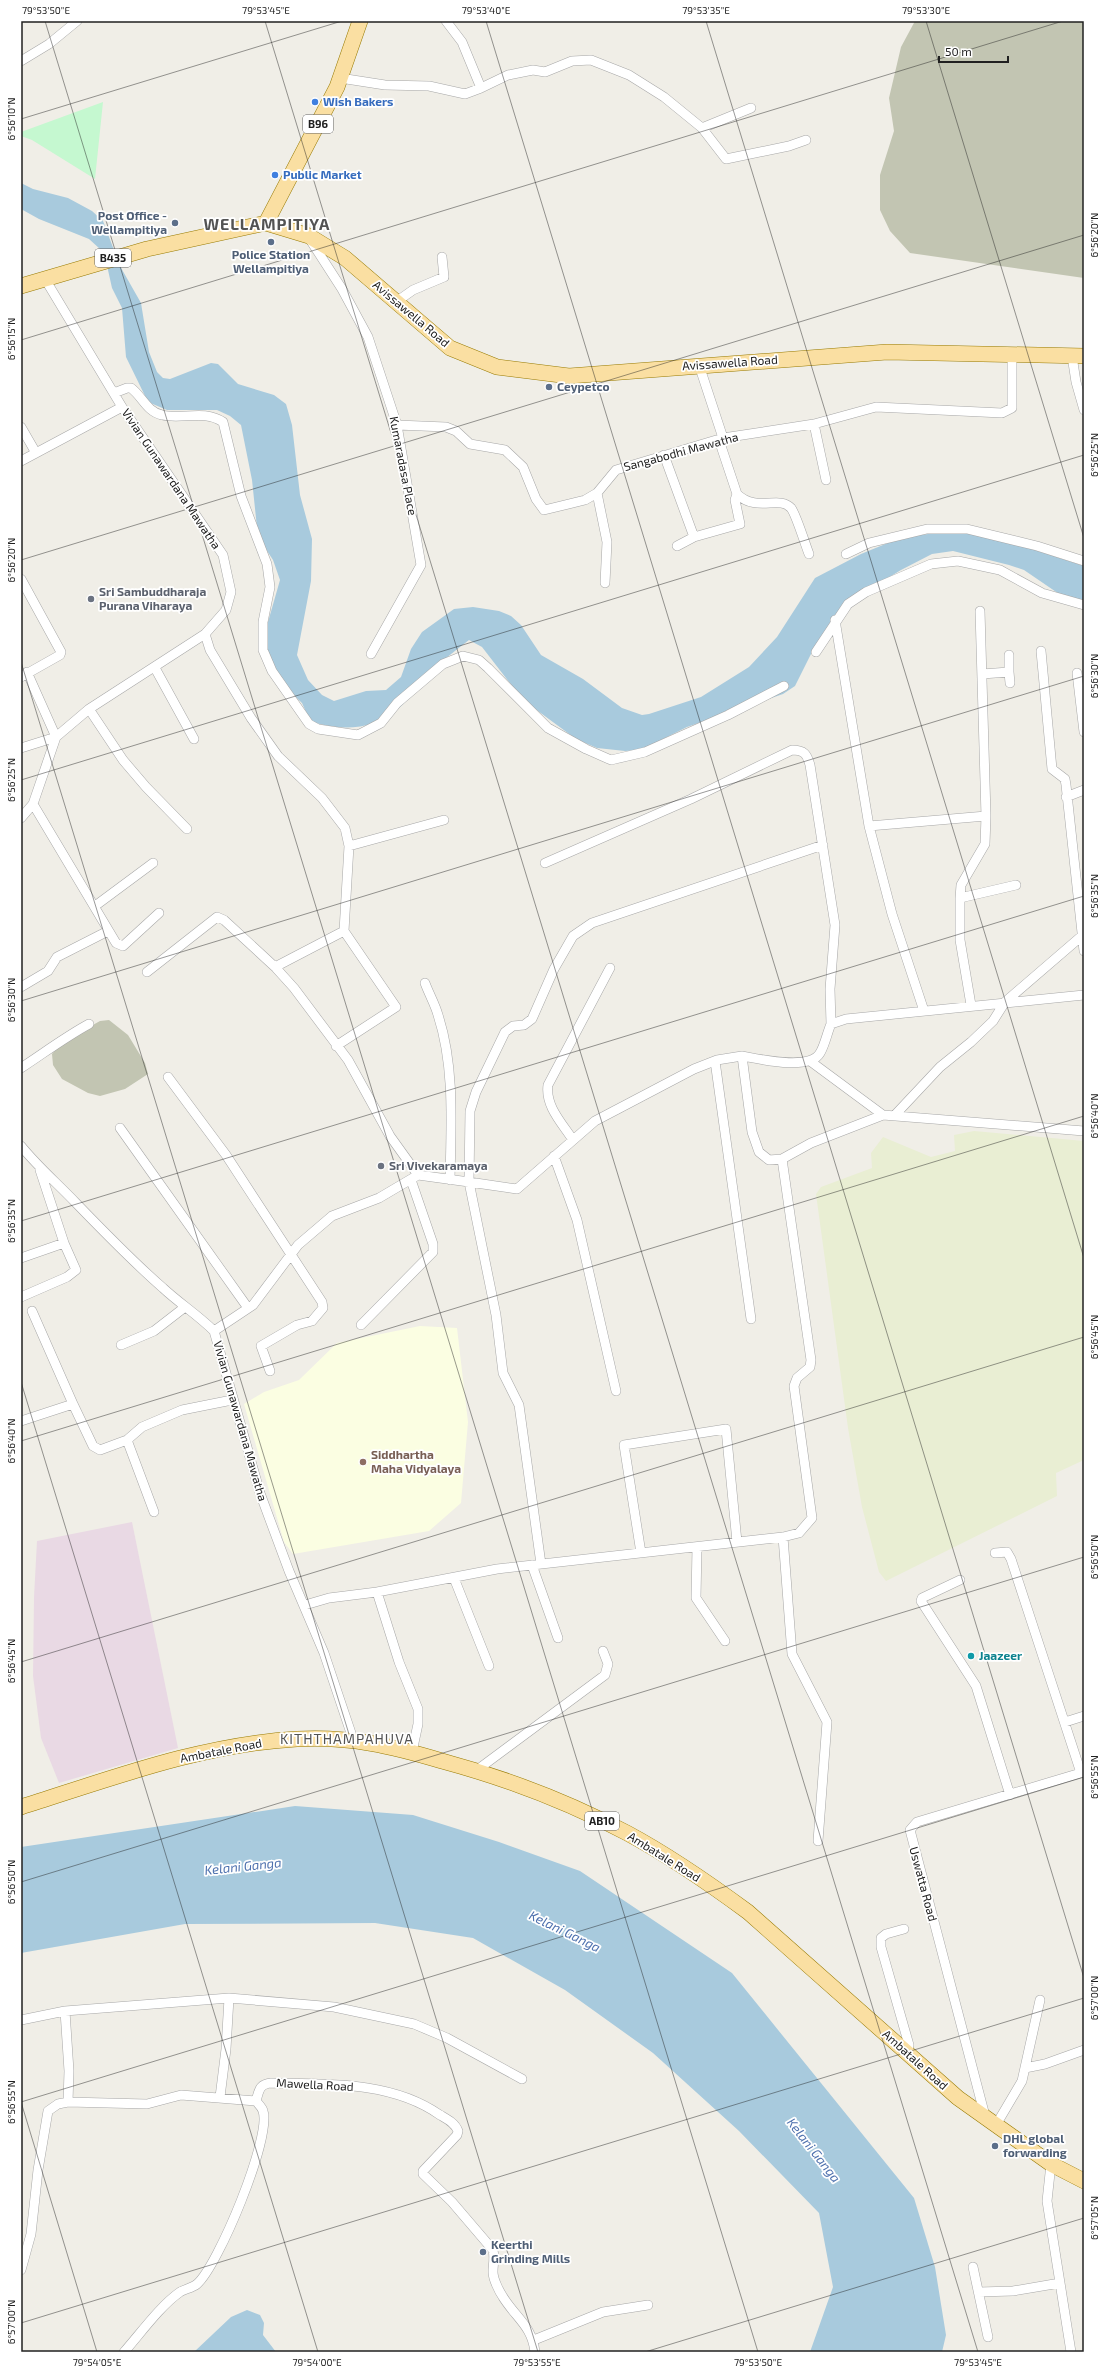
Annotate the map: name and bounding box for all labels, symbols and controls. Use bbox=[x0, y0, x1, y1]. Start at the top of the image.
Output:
text: 79°53'50"E bbox=[22, 4, 70, 16]
text: 79°53'45"E bbox=[242, 4, 290, 16]
text: 79°53'40"E bbox=[462, 4, 511, 16]
text: 79°53'35"E bbox=[682, 4, 730, 16]
text: 79°53'30"E bbox=[902, 4, 950, 16]
scale bar bbox=[939, 38, 1008, 64]
text: 50 m bbox=[945, 44, 972, 58]
place label: Wish Bakers bbox=[323, 94, 393, 108]
text: 6°56'10"N bbox=[5, 97, 17, 141]
marker: Wish Bakers bbox=[310, 97, 320, 107]
road number: B96 bbox=[303, 115, 333, 133]
place label: Public Market bbox=[283, 167, 362, 181]
marker: Public Market bbox=[270, 170, 280, 180]
place label: Post Office - Wellampitiya bbox=[91, 208, 167, 237]
text: 6°56'20"N bbox=[1088, 213, 1100, 257]
district label: WELLAMPITIYA bbox=[203, 214, 331, 233]
marker: Post Office - Wellampitiya bbox=[170, 218, 180, 228]
marker: Police Station Wellampitiya bbox=[266, 237, 276, 247]
place label: Police Station Wellampitiya bbox=[232, 247, 310, 276]
road number: B435 bbox=[95, 249, 131, 267]
street label: Avissawella Road bbox=[370, 277, 453, 349]
text: 6°56'15"N bbox=[5, 318, 17, 360]
street label: Avissawella Road bbox=[682, 352, 778, 372]
place label: Ceypetco bbox=[557, 379, 610, 394]
marker: Ceypetco bbox=[544, 382, 554, 392]
street label: Vivian Gunawardana Mawatha bbox=[120, 406, 224, 551]
street label: Kumaradasa Place bbox=[388, 415, 420, 517]
street label: Sangabodhi Mawatha bbox=[622, 429, 740, 473]
text: 6°56'25"N bbox=[1088, 433, 1100, 477]
text: 6°56'20"N bbox=[5, 538, 17, 582]
place label: Sri Sambuddharaja Purana Viharaya bbox=[99, 584, 206, 613]
marker: Sri Sambuddharaja Purana Viharaya bbox=[86, 594, 96, 604]
text: 6°56'30"N bbox=[1088, 654, 1100, 698]
text: 6°56'25"N bbox=[5, 758, 17, 802]
text: 6°56'35"N bbox=[1088, 874, 1100, 918]
text: 6°56'30"N bbox=[5, 978, 17, 1022]
text: 6°56'40"N bbox=[1088, 1093, 1100, 1139]
place label: Sri Vivekaramaya bbox=[389, 1158, 488, 1173]
marker: Sri Vivekaramaya bbox=[376, 1161, 386, 1171]
text: 6°56'35"N bbox=[5, 1199, 17, 1243]
text: 6°56'45"N bbox=[1088, 1315, 1100, 1359]
street label: Vivian Gunawardana Mawatha bbox=[211, 1339, 271, 1503]
text: 6°56'40"N bbox=[5, 1418, 17, 1464]
place label: Siddhartha Maha Vidyalaya bbox=[371, 1447, 461, 1476]
marker: Siddhartha Maha Vidyalaya bbox=[358, 1457, 368, 1467]
text: 6°56'50"N bbox=[1088, 1535, 1100, 1579]
text: 6°56'45"N bbox=[5, 1639, 17, 1683]
place label: Jaazeer bbox=[979, 1648, 1022, 1662]
marker: Jaazeer bbox=[966, 1651, 976, 1661]
district label: KITHTHAMPAHUVA bbox=[280, 1730, 414, 1747]
street label: Ambatale Road bbox=[179, 1735, 263, 1765]
text: 6°56'55"N bbox=[1088, 1755, 1100, 1799]
road number: AB10 bbox=[585, 1812, 619, 1830]
street label: Ambatale Road bbox=[626, 1828, 703, 1884]
street label: Uswatta Road bbox=[907, 1845, 941, 1923]
water label: Kelani Ganga bbox=[204, 1854, 282, 1878]
text: 6°56'50"N bbox=[5, 1860, 17, 1904]
water label: Kelani Ganga bbox=[527, 1907, 603, 1955]
text: 6°57'00"N bbox=[1088, 1976, 1100, 2020]
street label: Ambatale Road bbox=[880, 2026, 951, 2092]
street label: Mawella Road bbox=[276, 2075, 354, 2093]
text: 6°56'55"N bbox=[5, 2080, 17, 2124]
water label: Kelani Ganga bbox=[784, 2115, 844, 2185]
place label: DHL global forwarding bbox=[1003, 2131, 1067, 2159]
marker: DHL global forwarding bbox=[990, 2141, 1000, 2151]
text: 6°57'05"N bbox=[1088, 2196, 1100, 2240]
place label: Keerthi Grinding Mills bbox=[491, 2237, 570, 2265]
marker: Keerthi Grinding Mills bbox=[478, 2247, 488, 2257]
text: 6°57'00"N bbox=[5, 2300, 17, 2344]
text: 79°54'05"E bbox=[73, 2356, 122, 2368]
text: 79°54'00"E bbox=[292, 2356, 342, 2368]
text: 79°53'55"E bbox=[513, 2356, 561, 2368]
text: 79°53'50"E bbox=[734, 2356, 782, 2368]
text: 79°53'45"E bbox=[954, 2356, 1002, 2368]

